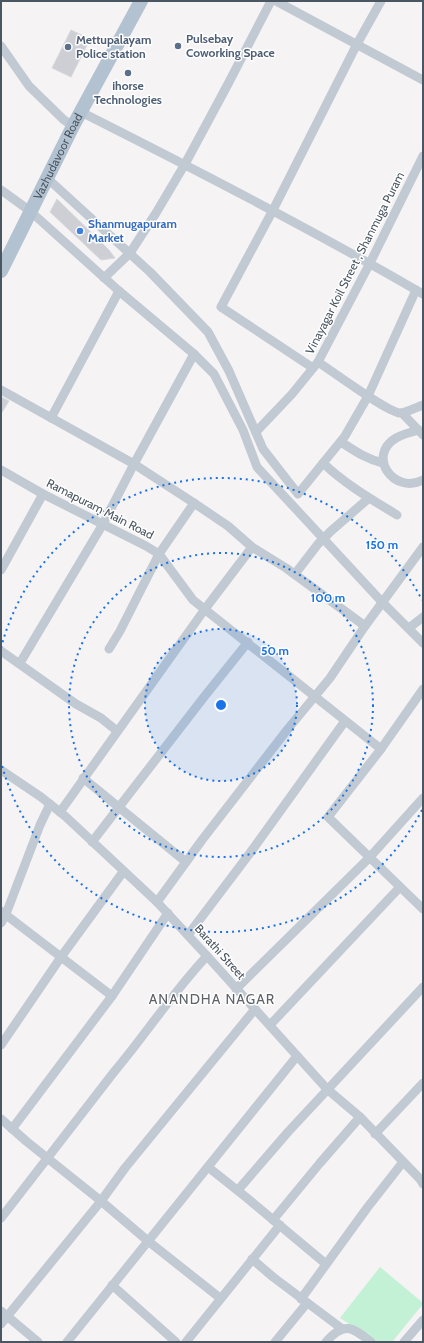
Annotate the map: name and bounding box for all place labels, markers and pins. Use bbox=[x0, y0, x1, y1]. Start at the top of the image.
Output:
place label: Pulsebay Coworking Space bbox=[186, 31, 275, 60]
place label: Mettupalayam Police station bbox=[76, 32, 151, 61]
marker: Pulsebay Coworking Space bbox=[173, 41, 183, 51]
marker: Mettupalayam Police station bbox=[63, 42, 73, 52]
marker: ihorse Technologies bbox=[123, 68, 133, 78]
place label: ihorse Technologies bbox=[94, 78, 162, 107]
place label: Shanmugapuram Market bbox=[88, 216, 177, 245]
marker: Shanmugapuram Market bbox=[75, 226, 85, 236]
centre of rings bbox=[214, 698, 228, 712]

